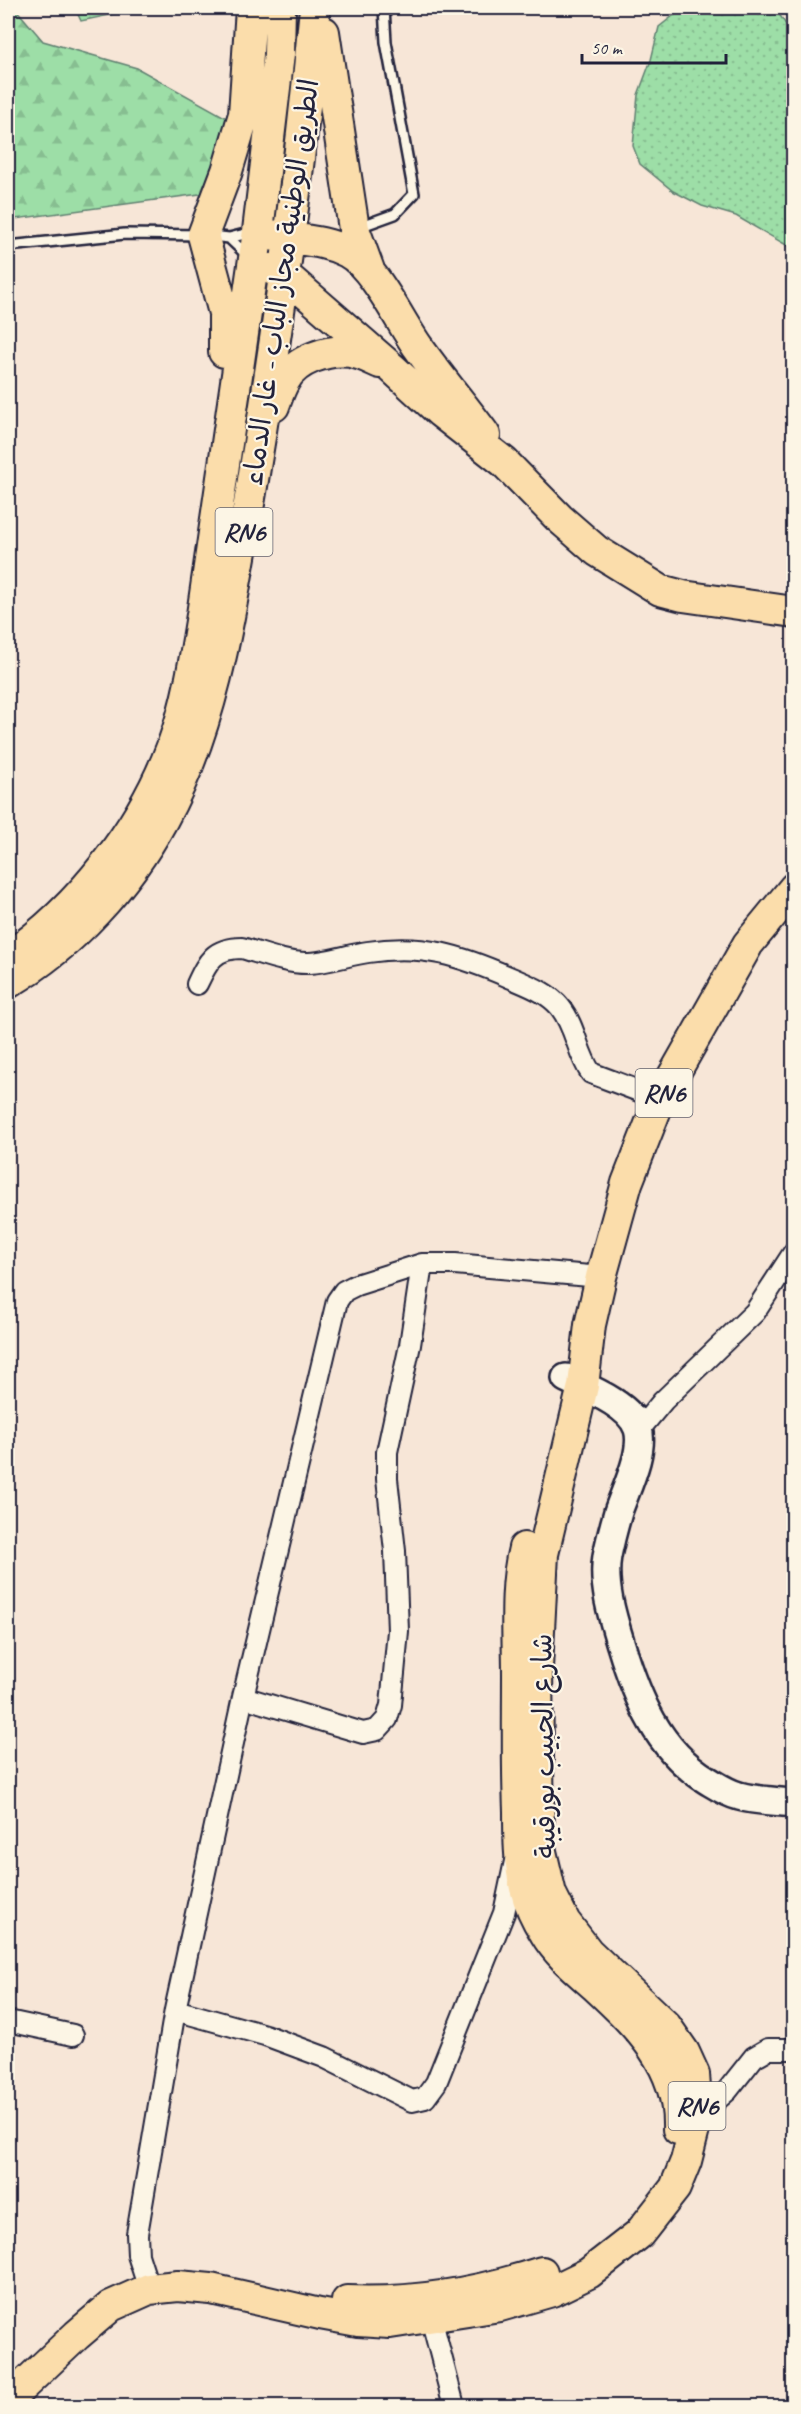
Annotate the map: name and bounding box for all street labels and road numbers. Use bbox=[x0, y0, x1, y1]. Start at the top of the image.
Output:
street label: الطريق الوطنية مجاز الباب - غار الدماء bbox=[235, 77, 326, 488]
road number: RN6 bbox=[216, 508, 272, 556]
road number: RN6 bbox=[636, 1069, 692, 1117]
street label: شارع الحبيب بورقيبة bbox=[524, 1633, 565, 1859]
road number: RN6 bbox=[668, 2082, 726, 2130]

